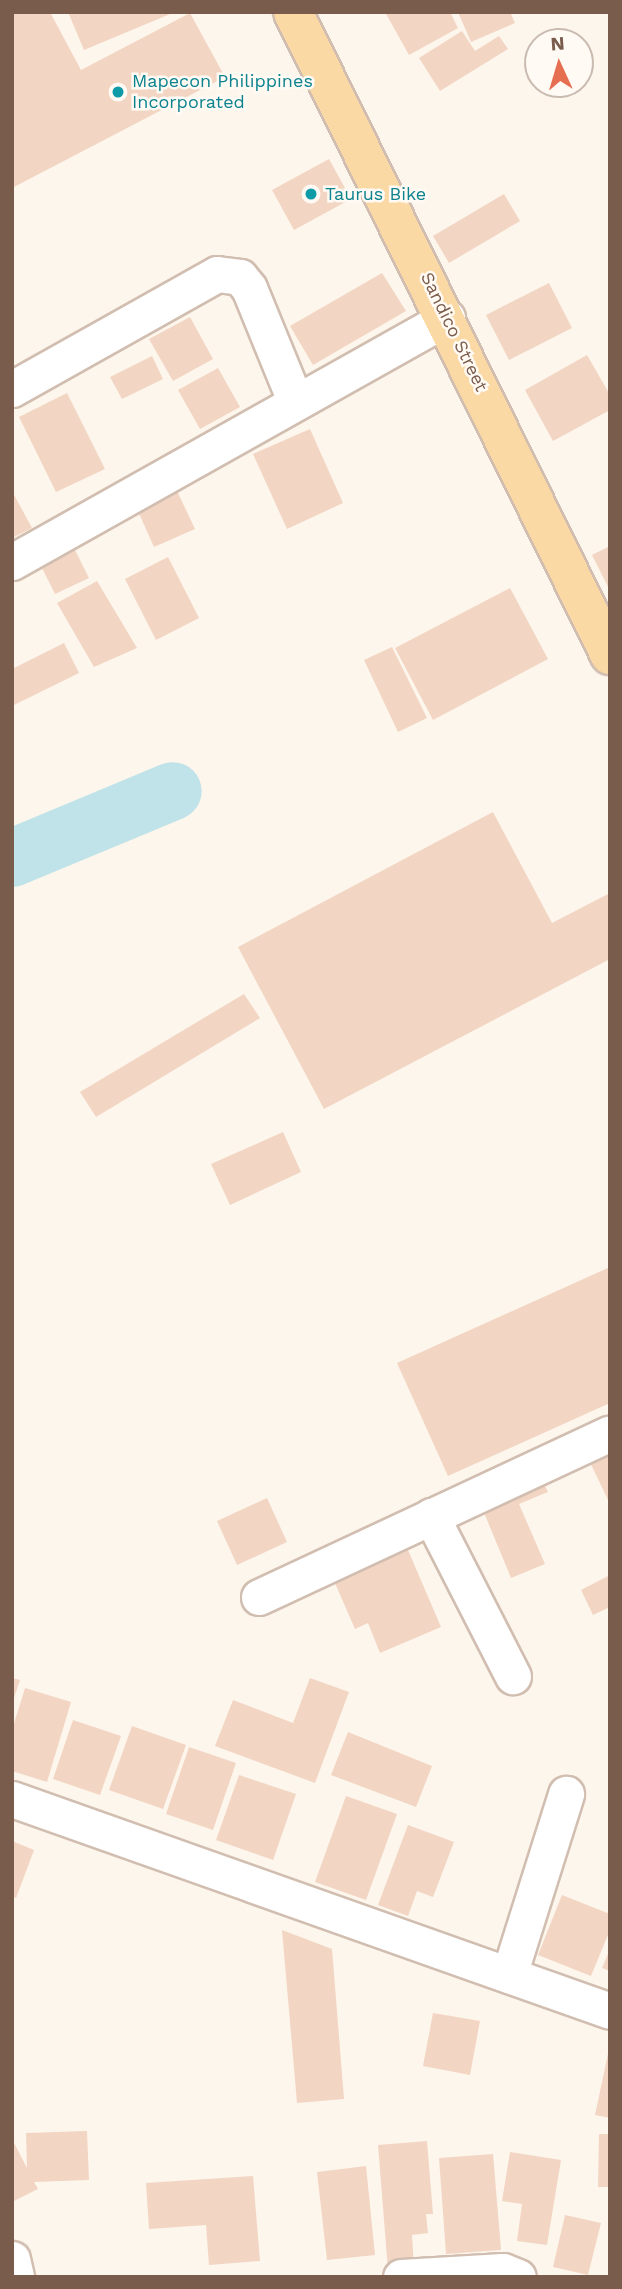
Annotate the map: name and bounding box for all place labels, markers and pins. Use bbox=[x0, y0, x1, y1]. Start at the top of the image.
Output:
place label: Mapecon Philippines Incorporated bbox=[132, 71, 313, 114]
marker: Mapecon Philippines Incorporated bbox=[110, 84, 126, 100]
place label: Taurus Bike bbox=[325, 183, 426, 205]
marker: Taurus Bike bbox=[303, 186, 319, 202]

